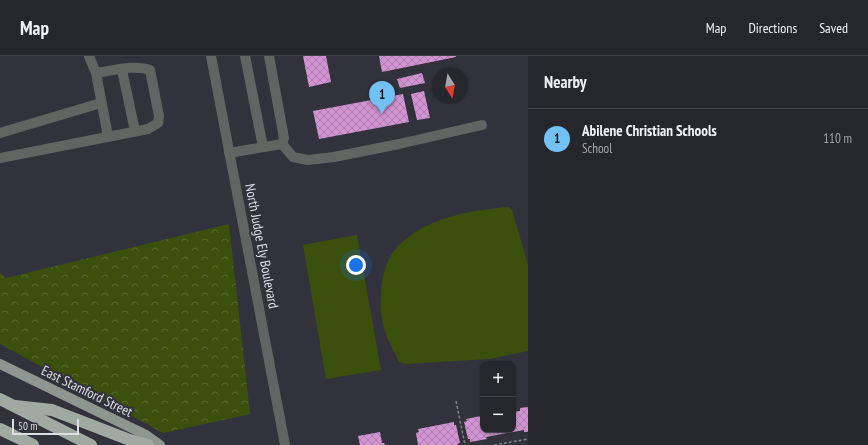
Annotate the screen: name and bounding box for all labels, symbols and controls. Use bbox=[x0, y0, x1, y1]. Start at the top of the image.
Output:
text: Map bbox=[20, 16, 49, 40]
text: Map bbox=[706, 19, 726, 37]
text: Directions bbox=[748, 19, 797, 37]
text: Saved bbox=[819, 19, 848, 37]
north arrow bbox=[432, 68, 468, 104]
text: Nearby bbox=[544, 71, 587, 93]
pin: 1 bbox=[369, 81, 395, 114]
text: Abilene Christian Schools bbox=[582, 121, 717, 140]
text: 1 bbox=[554, 130, 560, 147]
text: 110 m bbox=[823, 130, 852, 147]
text: School bbox=[582, 140, 612, 157]
street label: North Judge Ely Boulevard bbox=[241, 182, 283, 310]
your location bbox=[346, 255, 366, 275]
street label: East Stamford Street bbox=[39, 361, 136, 421]
map controls bbox=[480, 361, 516, 433]
button: + bbox=[480, 361, 516, 397]
button: − bbox=[480, 397, 516, 433]
scale bar bbox=[12, 417, 79, 436]
text: 50 m bbox=[18, 419, 37, 433]

